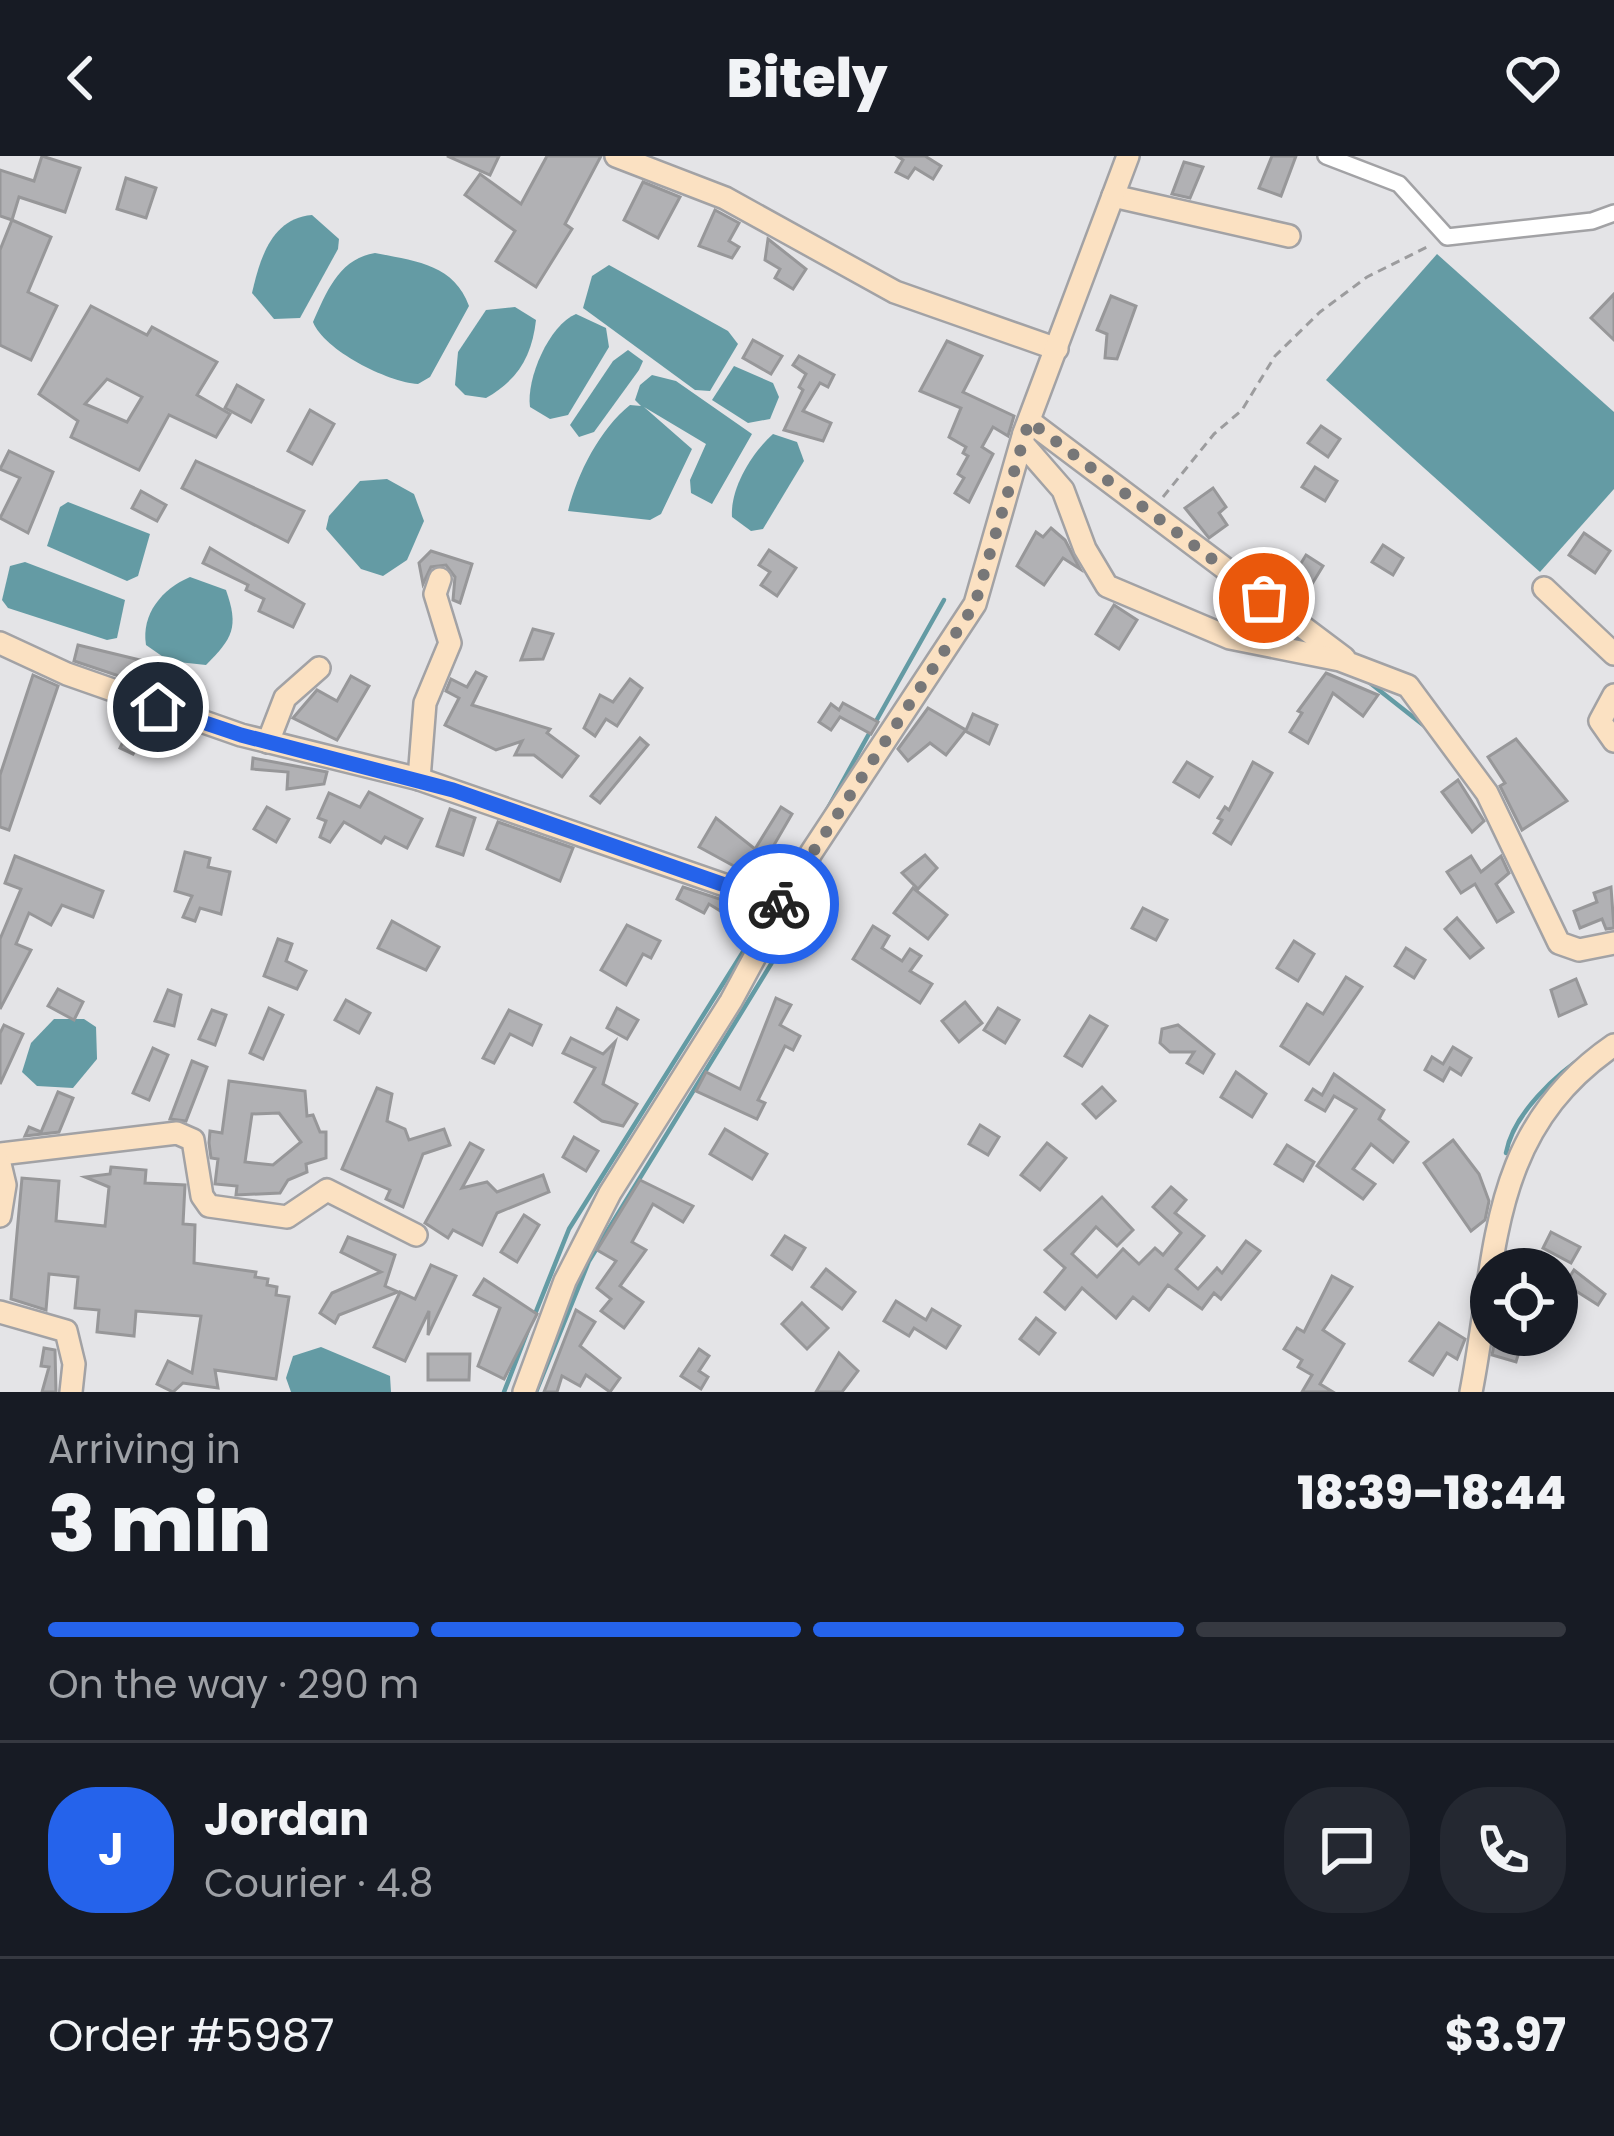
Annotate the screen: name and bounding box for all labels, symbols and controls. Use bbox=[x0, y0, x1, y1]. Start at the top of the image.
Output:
text: Bitely bbox=[727, 40, 887, 116]
icon: back bbox=[48, 45, 114, 111]
icon: heart bbox=[1500, 45, 1566, 111]
pin bbox=[1213, 547, 1315, 649]
icon: bag bbox=[1231, 565, 1297, 631]
pin bbox=[107, 656, 209, 758]
icon: home bbox=[125, 674, 191, 740]
courier bbox=[719, 844, 839, 964]
icon: bike bbox=[746, 871, 812, 937]
map controls bbox=[1470, 1248, 1578, 1356]
button: locate bbox=[1470, 1248, 1578, 1356]
text: Arriving in bbox=[48, 1422, 241, 1477]
text: 18:39–18:44 bbox=[1297, 1462, 1566, 1525]
text: 3 min bbox=[48, 1469, 271, 1578]
text: On the way · 290 m bbox=[48, 1657, 419, 1712]
button: chat bbox=[1284, 1787, 1410, 1913]
button: phone bbox=[1440, 1787, 1566, 1913]
text: Jordan bbox=[204, 1788, 369, 1851]
text: J bbox=[98, 1818, 124, 1881]
text: Courier · 4.8 bbox=[204, 1856, 433, 1911]
text: Order #5987 bbox=[48, 2004, 335, 2067]
text: $3.97 bbox=[1445, 2004, 1566, 2067]

